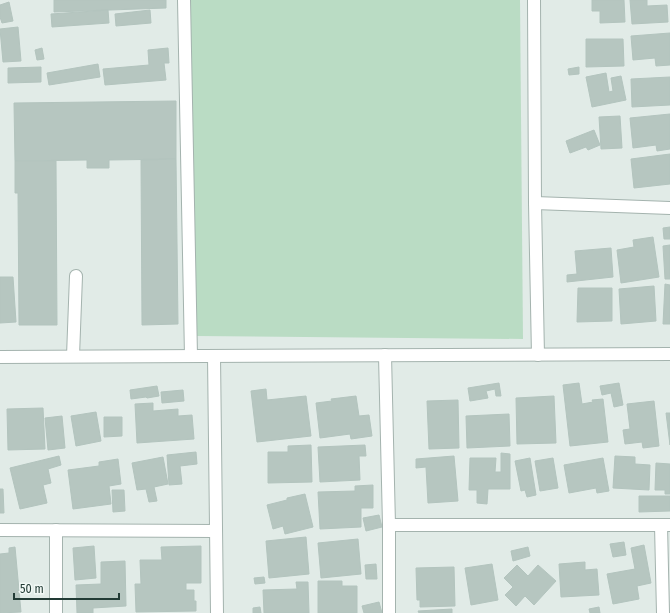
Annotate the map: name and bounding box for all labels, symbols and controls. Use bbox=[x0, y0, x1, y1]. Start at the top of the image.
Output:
scale bar bbox=[14, 575, 119, 601]
text: 50 m bbox=[20, 582, 44, 596]

